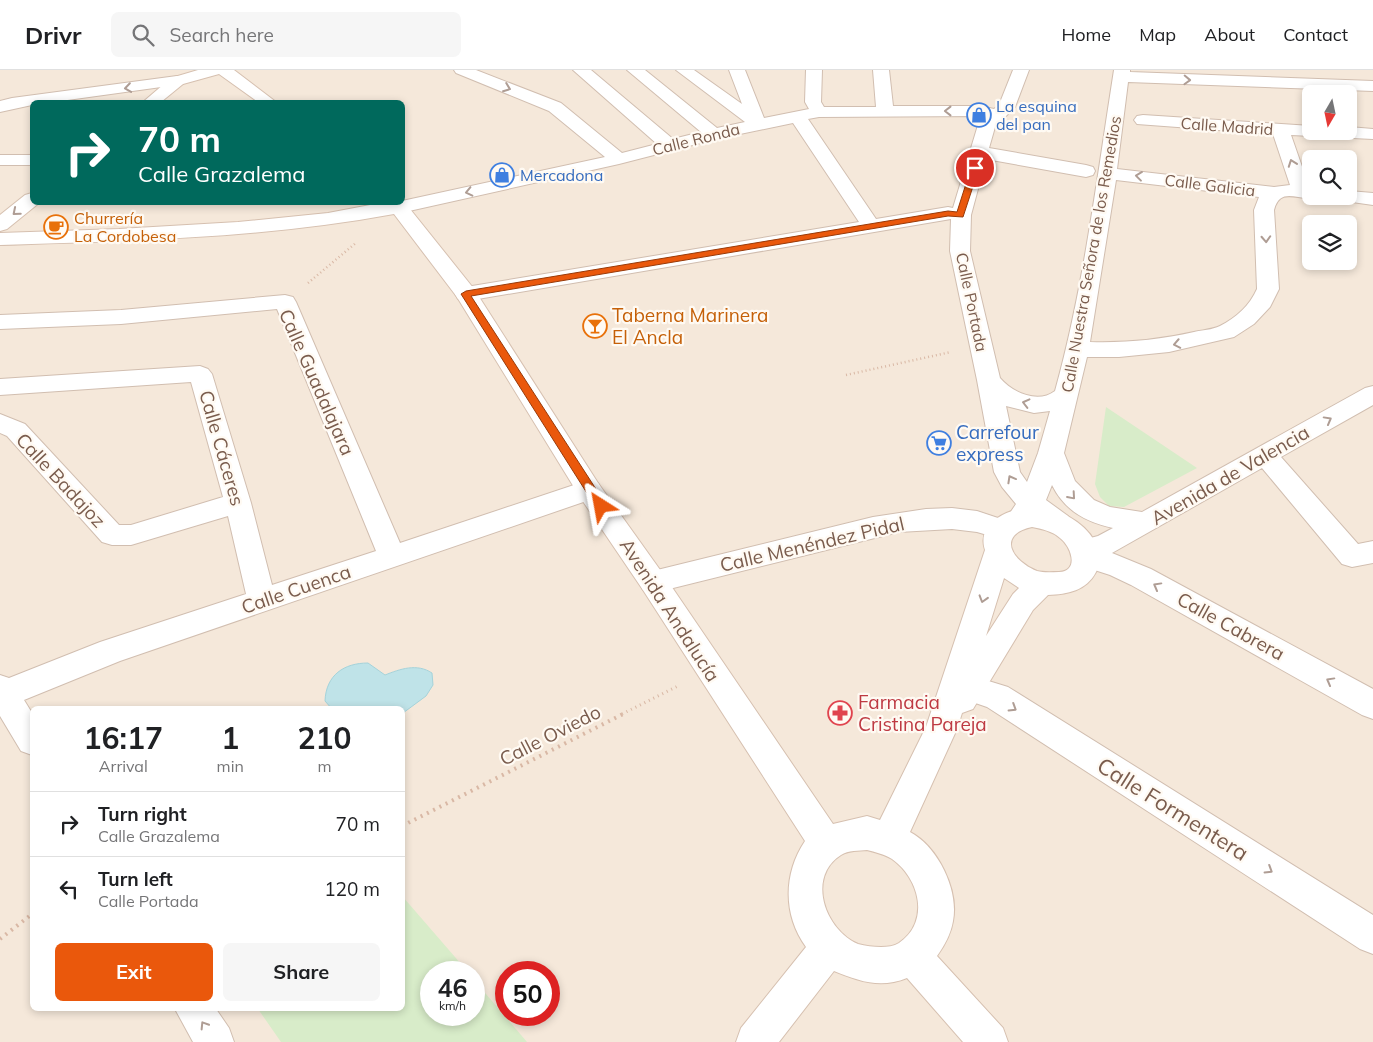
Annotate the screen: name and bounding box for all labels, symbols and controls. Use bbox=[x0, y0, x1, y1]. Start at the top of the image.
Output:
search box bbox=[111, 12, 461, 57]
text: Drivr bbox=[25, 20, 81, 50]
icon: search bbox=[129, 21, 157, 49]
text: Search here bbox=[169, 23, 274, 47]
text: Home bbox=[1061, 23, 1111, 46]
text: Map bbox=[1139, 23, 1176, 46]
text: About bbox=[1204, 23, 1255, 46]
text: Contact bbox=[1283, 23, 1348, 46]
one-way arrow bbox=[1183, 74, 1191, 85]
one-way arrow bbox=[124, 82, 132, 93]
one-way arrow bbox=[502, 82, 511, 92]
north arrow bbox=[1302, 85, 1358, 140]
map controls bbox=[1302, 85, 1357, 270]
place label: La esquina del pan bbox=[996, 96, 1077, 134]
shop icon: La esquina del pan bbox=[966, 102, 992, 128]
one-way arrow bbox=[944, 105, 952, 116]
street label: Calle Madrid bbox=[1180, 113, 1274, 139]
street label: Calle Nuestra Señora de los Remedios bbox=[1057, 114, 1125, 394]
text: 70 m bbox=[138, 117, 221, 161]
street label: Calle Ronda bbox=[650, 118, 742, 160]
icon: right bbox=[55, 120, 120, 185]
pin bbox=[954, 147, 996, 189]
button: search bbox=[1302, 150, 1357, 205]
icon: arrive bbox=[961, 154, 989, 182]
one-way arrow bbox=[1288, 159, 1298, 168]
text: Calle Grazalema bbox=[138, 160, 305, 188]
shop icon: Mercadona bbox=[489, 162, 515, 188]
place label: Mercadona bbox=[520, 165, 603, 185]
street label: Calle Galicia bbox=[1164, 170, 1256, 200]
one-way arrow bbox=[1134, 171, 1142, 182]
one-way arrow bbox=[464, 186, 473, 197]
one-way arrow bbox=[13, 207, 22, 216]
place label: Churrería La Cordobesa bbox=[74, 208, 176, 246]
cafe icon: Churrería La Cordobesa bbox=[43, 214, 69, 240]
button: layers bbox=[1302, 215, 1357, 270]
one-way arrow bbox=[1260, 235, 1271, 243]
street label: Calle Portada bbox=[952, 251, 992, 353]
place label: Taberna Marinera El Ancla bbox=[612, 303, 768, 349]
street label: Calle Guadalajara bbox=[274, 305, 360, 459]
bar icon: Taberna Marinera El Ancla bbox=[582, 313, 608, 339]
one-way arrow bbox=[1173, 338, 1181, 349]
street label: Calle Cáceres bbox=[194, 388, 250, 508]
one-way arrow bbox=[1022, 398, 1031, 409]
one-way arrow bbox=[1322, 416, 1331, 426]
place label: Carrefour express bbox=[956, 420, 1039, 466]
street label: Avenida de Valencia bbox=[1147, 420, 1313, 530]
street label: Calle Badajoz bbox=[11, 428, 111, 532]
supermarket icon: Carrefour express bbox=[926, 430, 952, 456]
one-way arrow bbox=[1007, 475, 1017, 484]
position arrow bbox=[574, 479, 626, 531]
one-way arrow bbox=[1066, 490, 1075, 499]
street label: Calle Menéndez Pidal bbox=[718, 511, 906, 577]
street label: Avenida Andalucía bbox=[615, 534, 725, 686]
street label: Calle Cuenca bbox=[238, 559, 354, 619]
one-way arrow bbox=[1154, 582, 1163, 592]
street label: Calle Cabrera bbox=[1173, 587, 1289, 665]
one-way arrow bbox=[979, 594, 989, 602]
one-way arrow bbox=[1327, 677, 1336, 687]
place label: Farmacia Cristina Pareja bbox=[858, 690, 987, 736]
street label: Calle Oviedo bbox=[495, 699, 605, 771]
pharmacy icon: Farmacia Cristina Pareja bbox=[827, 700, 853, 726]
one-way arrow bbox=[1008, 701, 1017, 711]
text: 16:17 bbox=[84, 719, 163, 757]
text: 1 bbox=[221, 719, 239, 757]
text: 210 bbox=[297, 719, 351, 757]
street label: Calle Formentera bbox=[1092, 751, 1254, 867]
text: Arrival bbox=[99, 756, 148, 776]
text: min bbox=[217, 756, 244, 776]
text: m bbox=[317, 756, 331, 776]
text: Turn right bbox=[98, 802, 187, 826]
icon: right bbox=[55, 810, 83, 838]
text: 70 m bbox=[336, 812, 380, 836]
text: Calle Grazalema bbox=[98, 826, 220, 846]
one-way arrow bbox=[1263, 864, 1272, 873]
text: Turn left bbox=[98, 867, 173, 891]
icon: left bbox=[55, 875, 83, 903]
text: 120 m bbox=[324, 877, 380, 901]
text: Calle Portada bbox=[98, 891, 199, 911]
button: Exit bbox=[55, 943, 213, 1001]
button: Share bbox=[223, 943, 380, 1001]
speed limit sign: 50 bbox=[495, 961, 560, 1026]
text: 46 bbox=[437, 972, 468, 1003]
text: km/h bbox=[439, 998, 466, 1013]
one-way arrow bbox=[201, 1022, 210, 1031]

